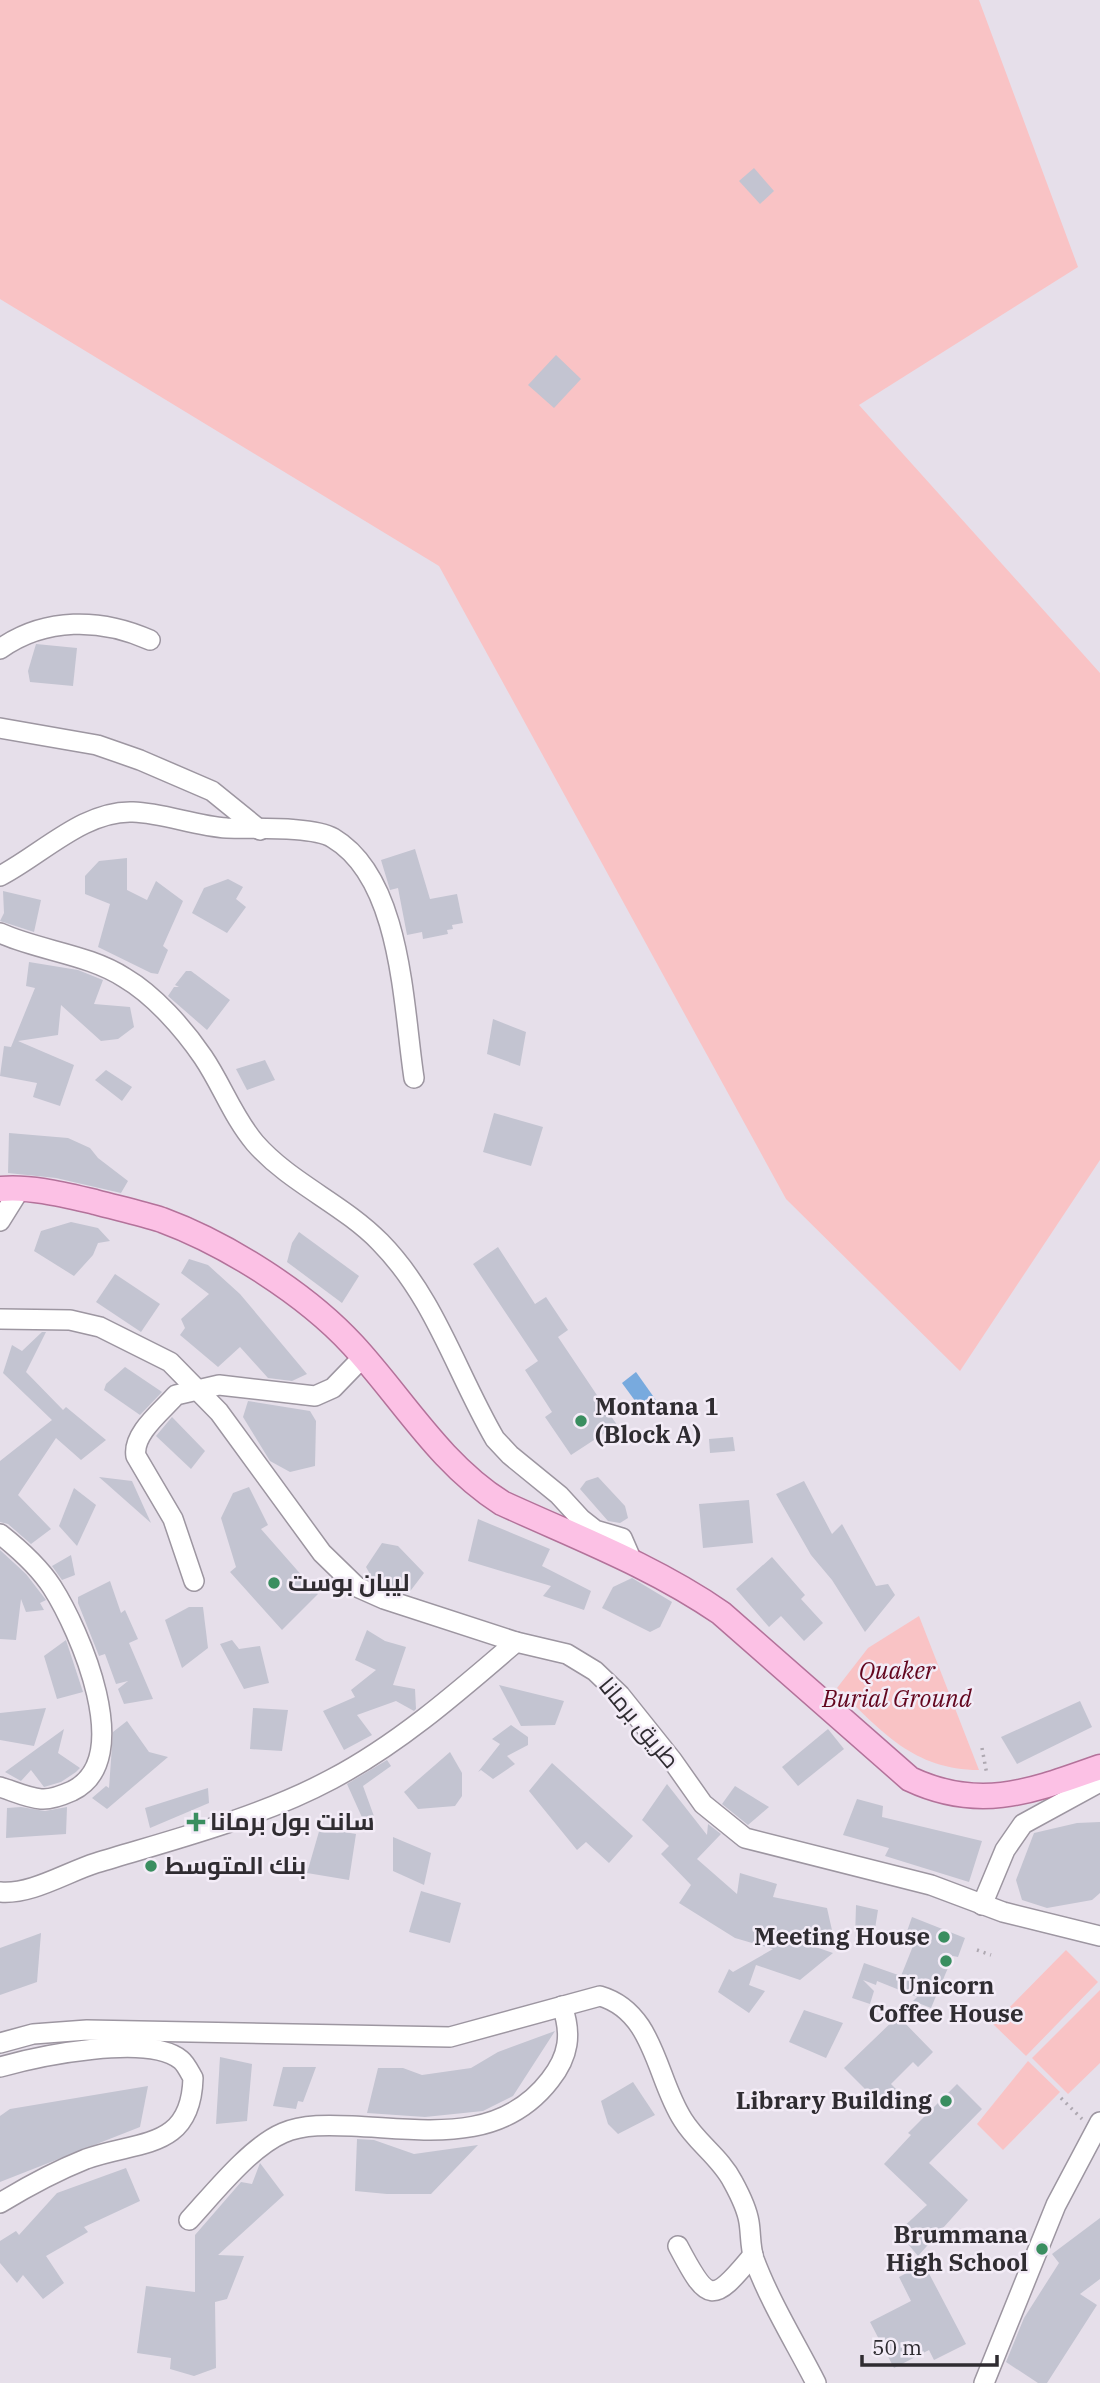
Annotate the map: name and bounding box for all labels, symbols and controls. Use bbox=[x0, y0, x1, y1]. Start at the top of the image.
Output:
place label: Montana 1 (Block A) bbox=[595, 1390, 719, 1450]
marker: Montana 1 (Block A) bbox=[573, 1413, 589, 1429]
place label: ليبان بوست bbox=[288, 1566, 410, 1598]
marker: ليبان بوست bbox=[266, 1575, 282, 1591]
park label: Quaker Burial Ground bbox=[821, 1654, 973, 1714]
street label: طريق برمانا bbox=[592, 1670, 687, 1775]
place label: سانت بول برمانا bbox=[210, 1805, 375, 1837]
marker: سانت بول برمانا bbox=[188, 1814, 204, 1830]
place label: بنك المتوسط bbox=[165, 1849, 306, 1881]
marker: بنك المتوسط bbox=[143, 1858, 159, 1874]
place label: Meeting House bbox=[754, 1920, 930, 1952]
marker: Meeting House bbox=[936, 1929, 952, 1945]
marker: Unicorn Coffee House bbox=[938, 1953, 954, 1969]
place label: Unicorn Coffee House bbox=[868, 1969, 1024, 2029]
place label: Library Building bbox=[736, 2084, 932, 2116]
marker: Library Building bbox=[938, 2093, 954, 2109]
place label: Brummana High School bbox=[886, 2218, 1028, 2278]
marker: Brummana High School bbox=[1034, 2241, 1050, 2257]
scale bar bbox=[862, 2324, 997, 2368]
text: 50 m bbox=[872, 2333, 922, 2361]

